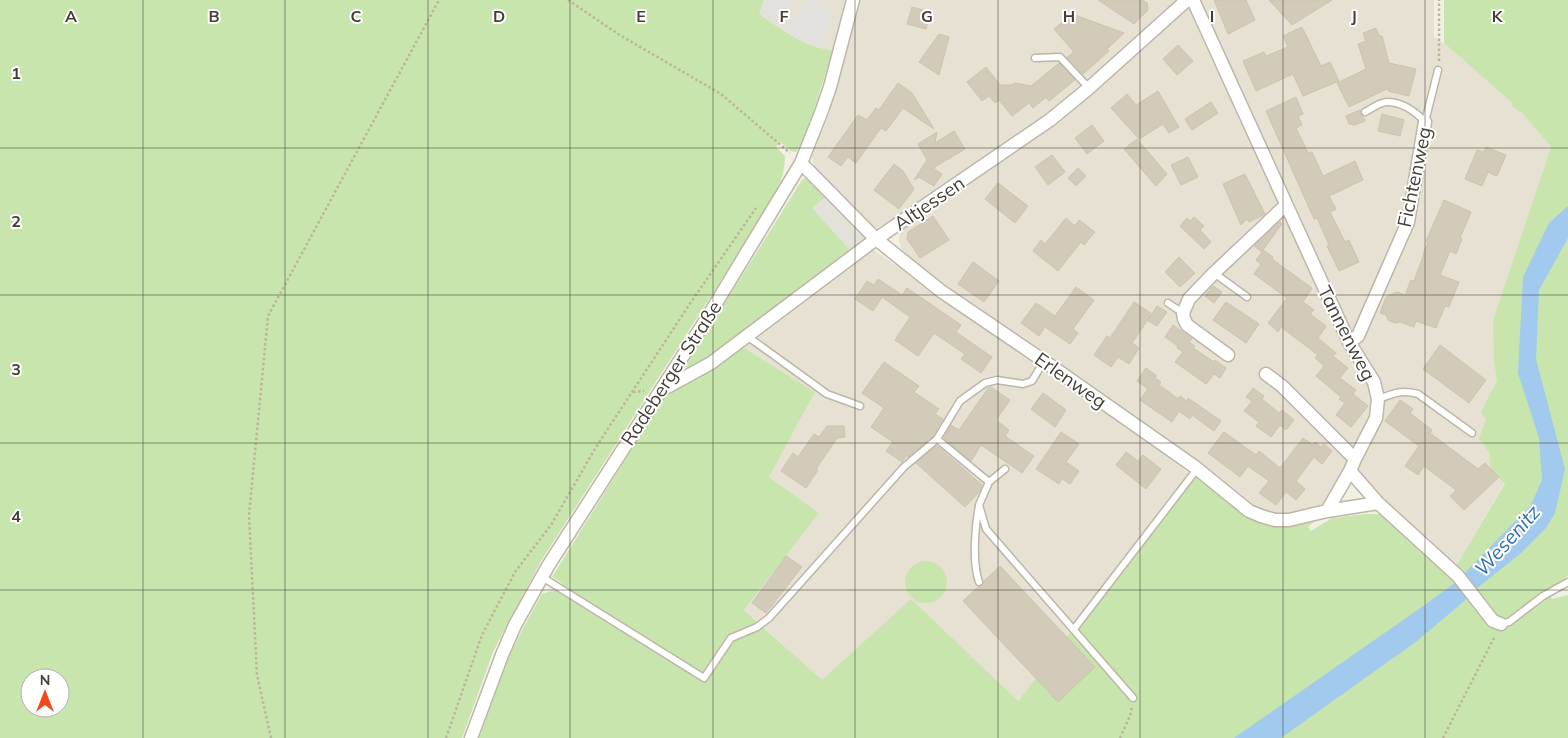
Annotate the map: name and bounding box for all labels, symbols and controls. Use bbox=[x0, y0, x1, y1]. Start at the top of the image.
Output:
text: A bbox=[65, 6, 77, 26]
text: B bbox=[208, 6, 220, 26]
text: C bbox=[351, 6, 362, 26]
text: D bbox=[493, 6, 505, 26]
text: E bbox=[636, 6, 646, 26]
text: F bbox=[779, 6, 789, 26]
text: G bbox=[921, 6, 933, 26]
text: H bbox=[1063, 6, 1075, 26]
text: I bbox=[1210, 6, 1214, 26]
text: J bbox=[1351, 6, 1357, 26]
text: K bbox=[1492, 6, 1504, 26]
text: 1 bbox=[11, 63, 21, 83]
street label: Fichtenweg bbox=[1392, 125, 1436, 229]
street label: Altjessen bbox=[889, 171, 969, 235]
text: 2 bbox=[11, 211, 21, 231]
street label: Tannenweg bbox=[1313, 282, 1381, 384]
street label: Radeberger Straße bbox=[615, 296, 727, 450]
street label: Erlenweg bbox=[1030, 347, 1112, 413]
text: 3 bbox=[11, 359, 21, 379]
water label: Wesenitz bbox=[1469, 499, 1546, 581]
text: 4 bbox=[11, 506, 21, 526]
north arrow bbox=[20, 668, 70, 718]
text: N bbox=[40, 671, 50, 689]

